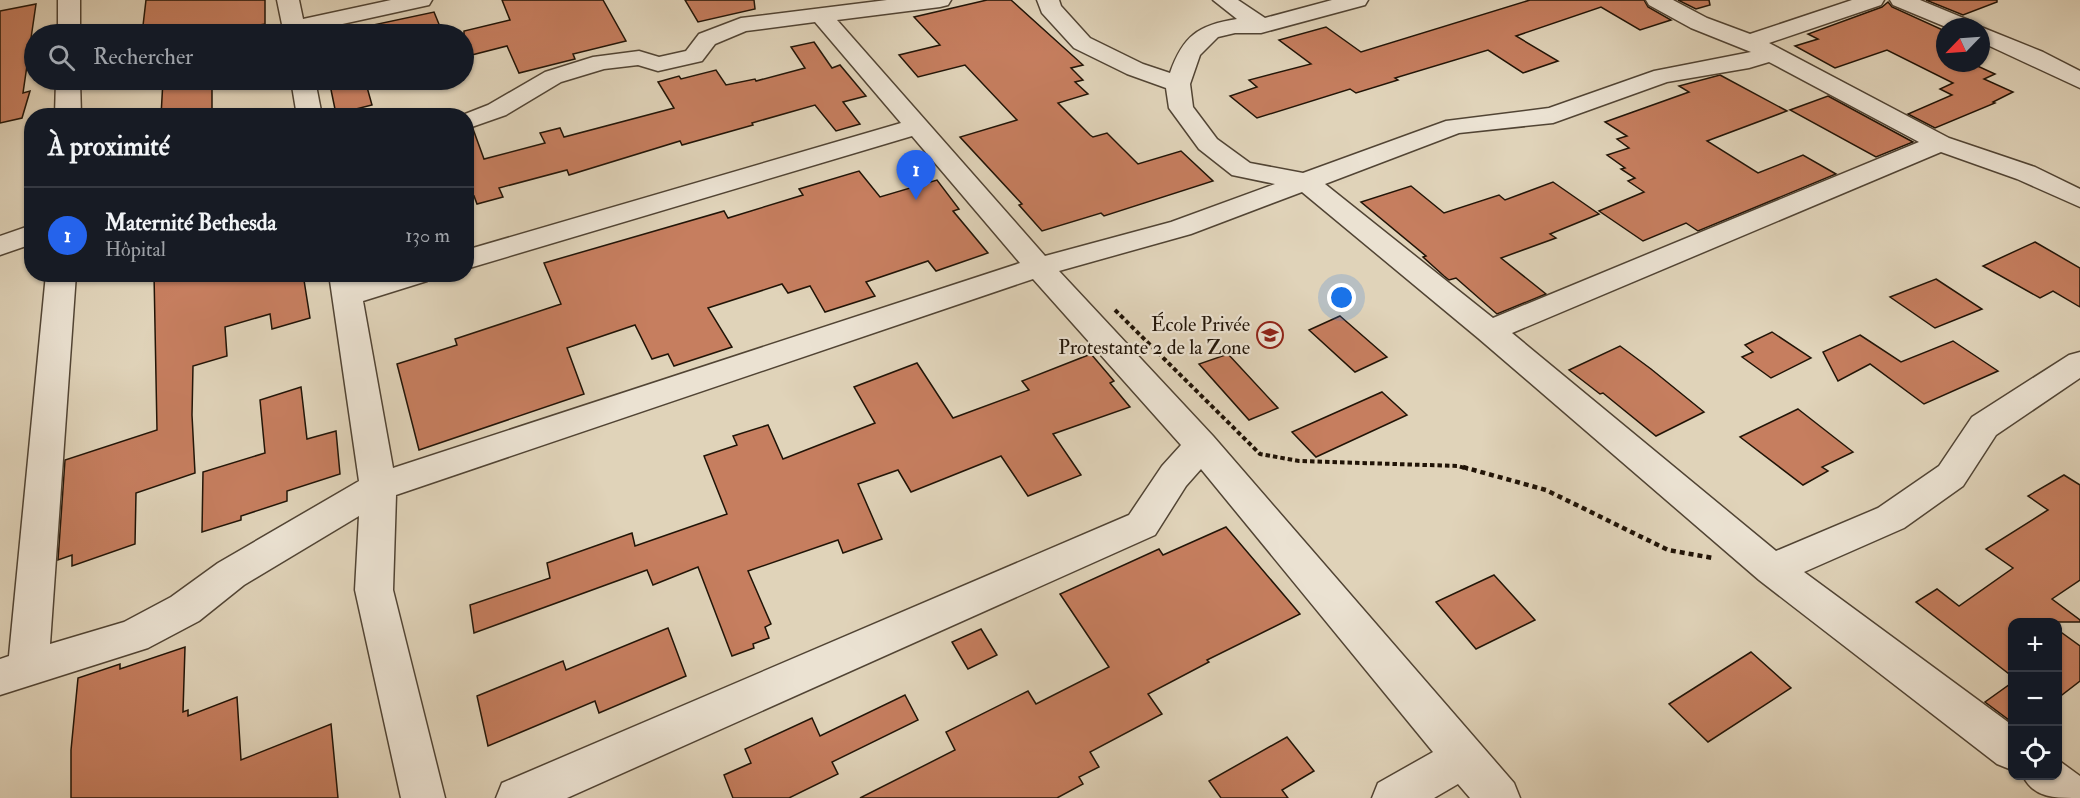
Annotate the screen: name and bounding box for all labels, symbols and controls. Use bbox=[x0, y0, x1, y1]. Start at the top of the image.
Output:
north arrow bbox=[1936, 18, 1990, 72]
search box bbox=[24, 24, 474, 90]
icon: search bbox=[45, 41, 78, 74]
text: Rechercher bbox=[93, 43, 193, 71]
text: À proximité bbox=[48, 131, 170, 163]
pin: 1 bbox=[896, 150, 936, 200]
text: Maternité Bethesda bbox=[105, 209, 277, 237]
text: 1 bbox=[64, 223, 71, 248]
text: 130 m bbox=[405, 223, 450, 248]
text: Hôpital bbox=[105, 237, 166, 262]
your location bbox=[1327, 283, 1356, 312]
place label: École Privée Protestante 2 de la Zone bbox=[1058, 311, 1250, 360]
school or university icon: École Privée Protestante 2 de la Zone bbox=[1255, 320, 1285, 350]
map controls bbox=[2008, 618, 2062, 780]
button: + bbox=[2008, 618, 2062, 672]
button: − bbox=[2008, 672, 2062, 726]
button: locate bbox=[2008, 726, 2062, 780]

